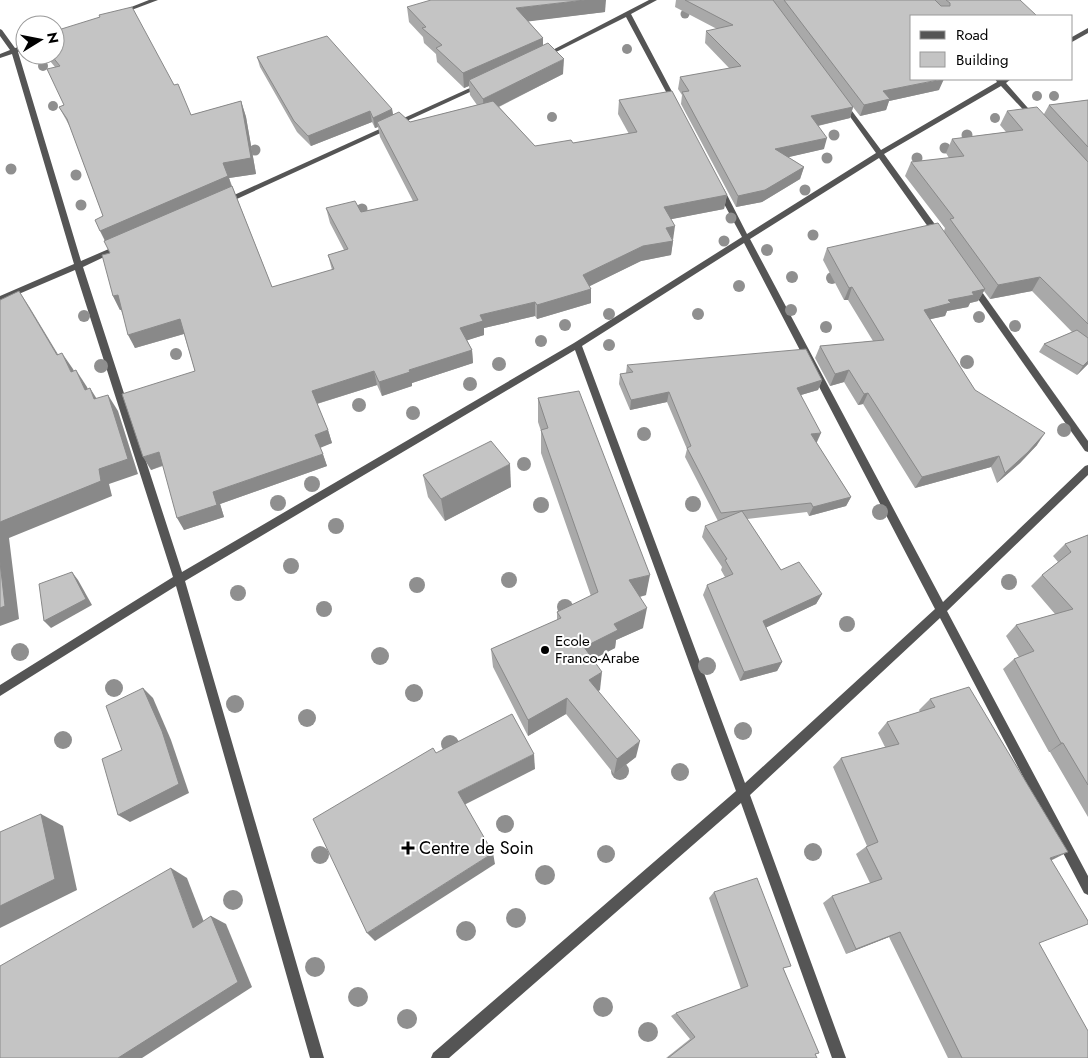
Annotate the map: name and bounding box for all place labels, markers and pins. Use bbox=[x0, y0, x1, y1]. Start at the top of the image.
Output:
place label: Ecole Franco-Arabe bbox=[555, 630, 640, 669]
marker: Ecole Franco-Arabe bbox=[539, 644, 551, 656]
place label: Centre de Soin bbox=[419, 835, 534, 861]
marker: Centre de Soin bbox=[401, 841, 415, 855]

